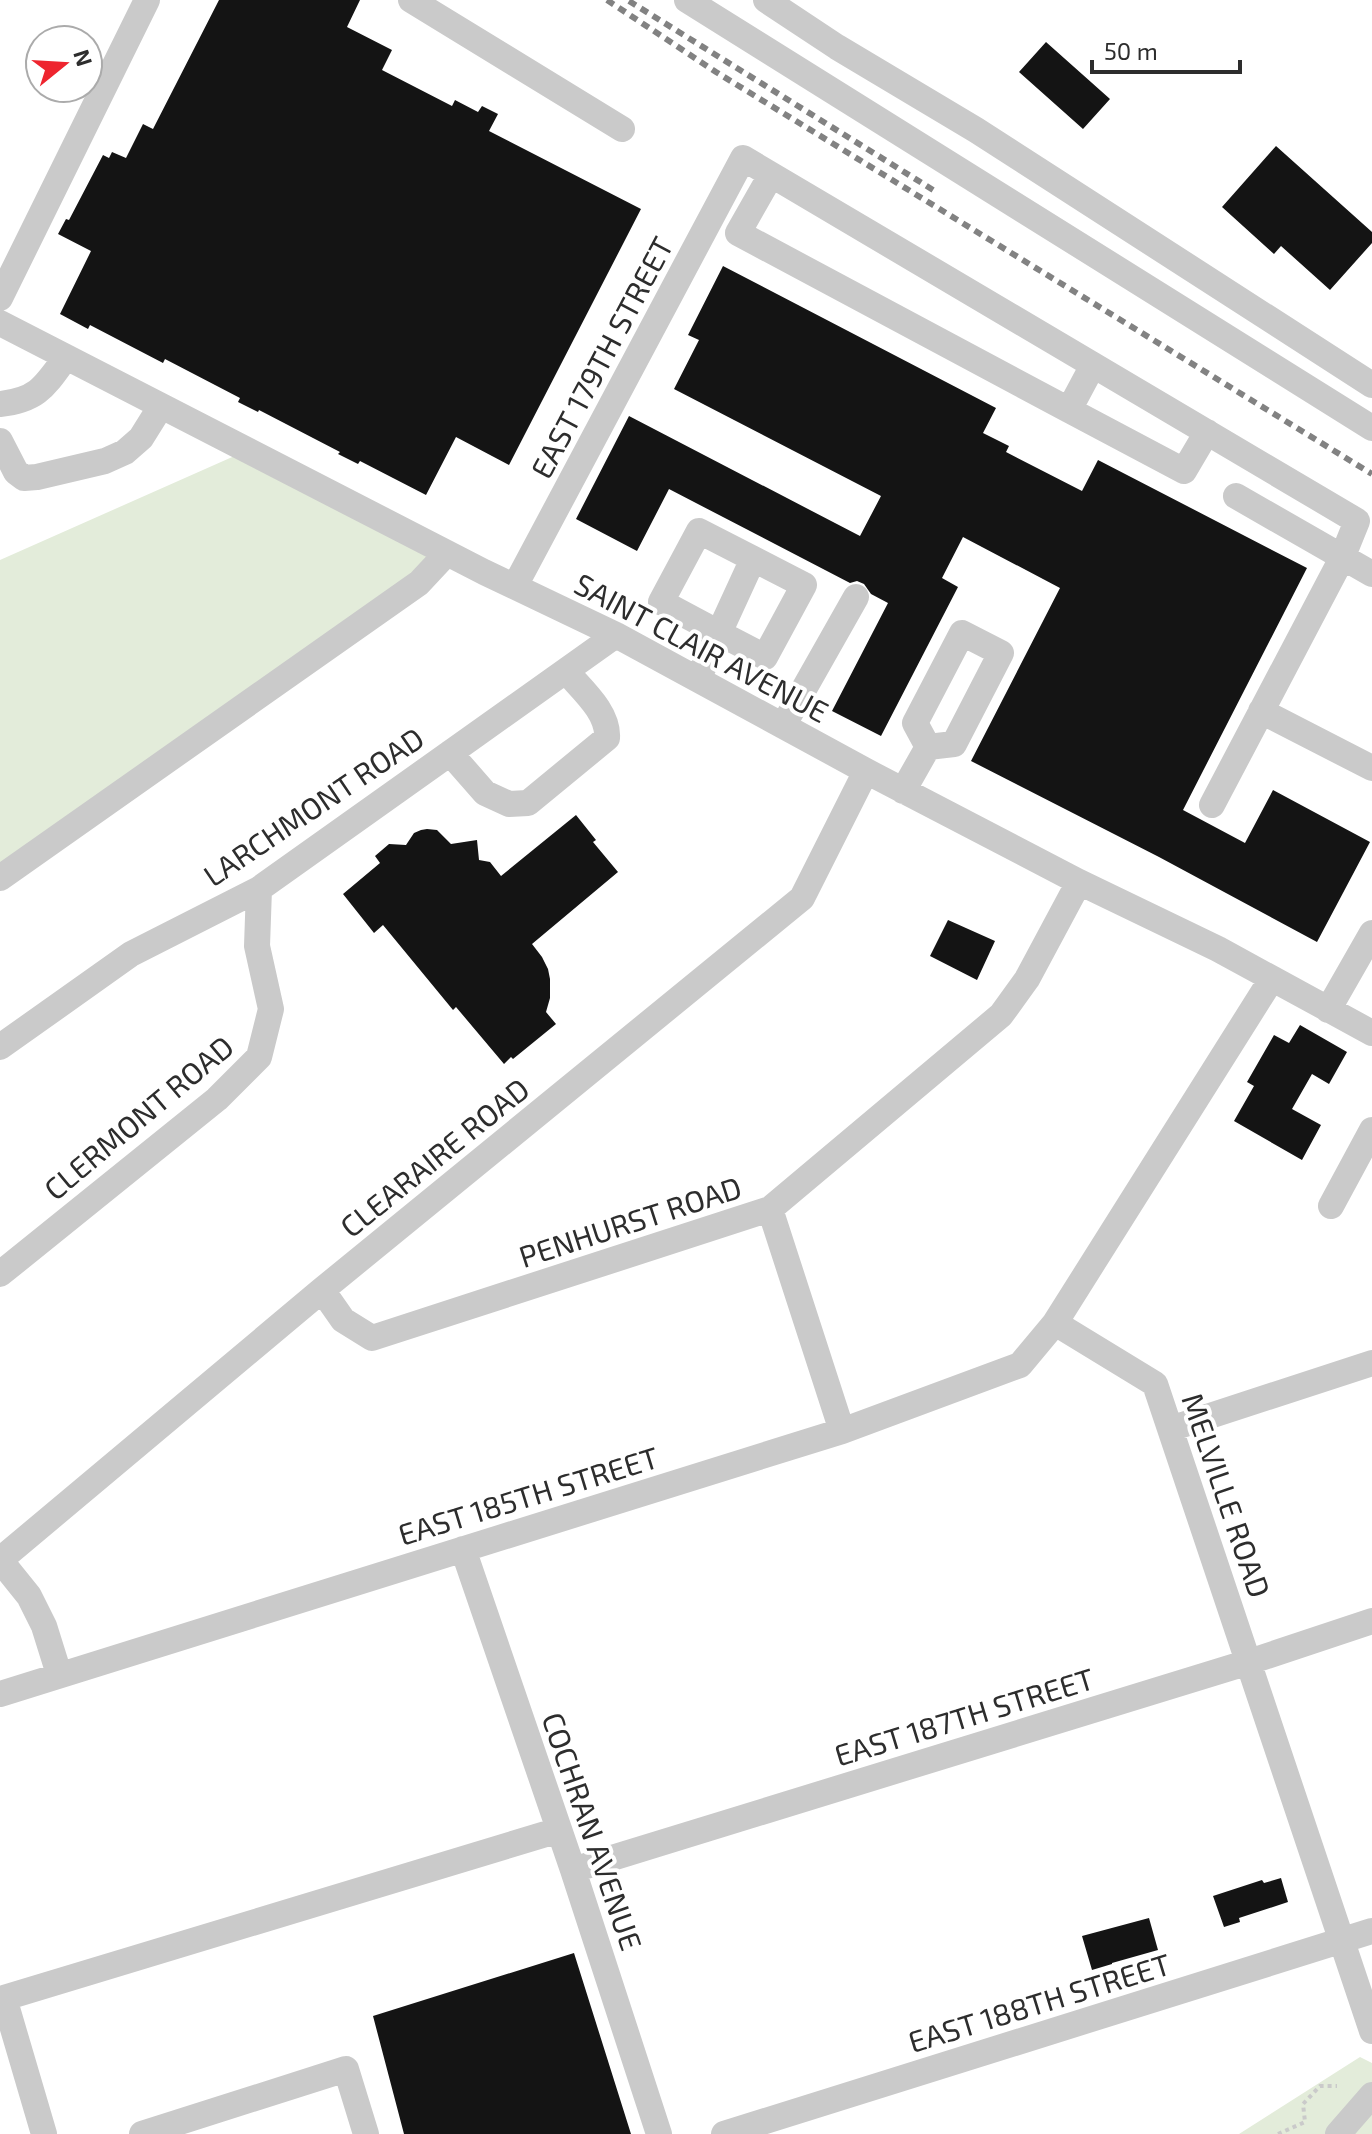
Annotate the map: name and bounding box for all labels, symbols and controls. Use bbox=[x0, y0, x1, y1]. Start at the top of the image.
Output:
north arrow bbox=[24, 24, 104, 104]
scale bar bbox=[1092, 24, 1240, 74]
text: 50 m bbox=[1104, 36, 1158, 65]
text: N bbox=[69, 46, 99, 69]
street label: EAST 179TH STREET bbox=[522, 230, 680, 484]
street label: SAINT CLAIR AVENUE bbox=[569, 565, 835, 729]
street label: LARCHMONT ROAD bbox=[196, 719, 430, 893]
street label: CLERMONT ROAD bbox=[36, 1027, 240, 1207]
street label: CLEARAIRE ROAD bbox=[332, 1070, 536, 1244]
street label: PENHURST ROAD bbox=[514, 1168, 746, 1274]
street label: MELVILLE ROAD bbox=[1175, 1388, 1279, 1602]
street label: EAST 185TH STREET bbox=[394, 1438, 662, 1552]
street label: EAST 187TH STREET bbox=[830, 1659, 1098, 1773]
street label: COCHRAN AVENUE bbox=[535, 1707, 651, 1955]
street label: EAST 188TH STREET bbox=[904, 1945, 1174, 2059]

